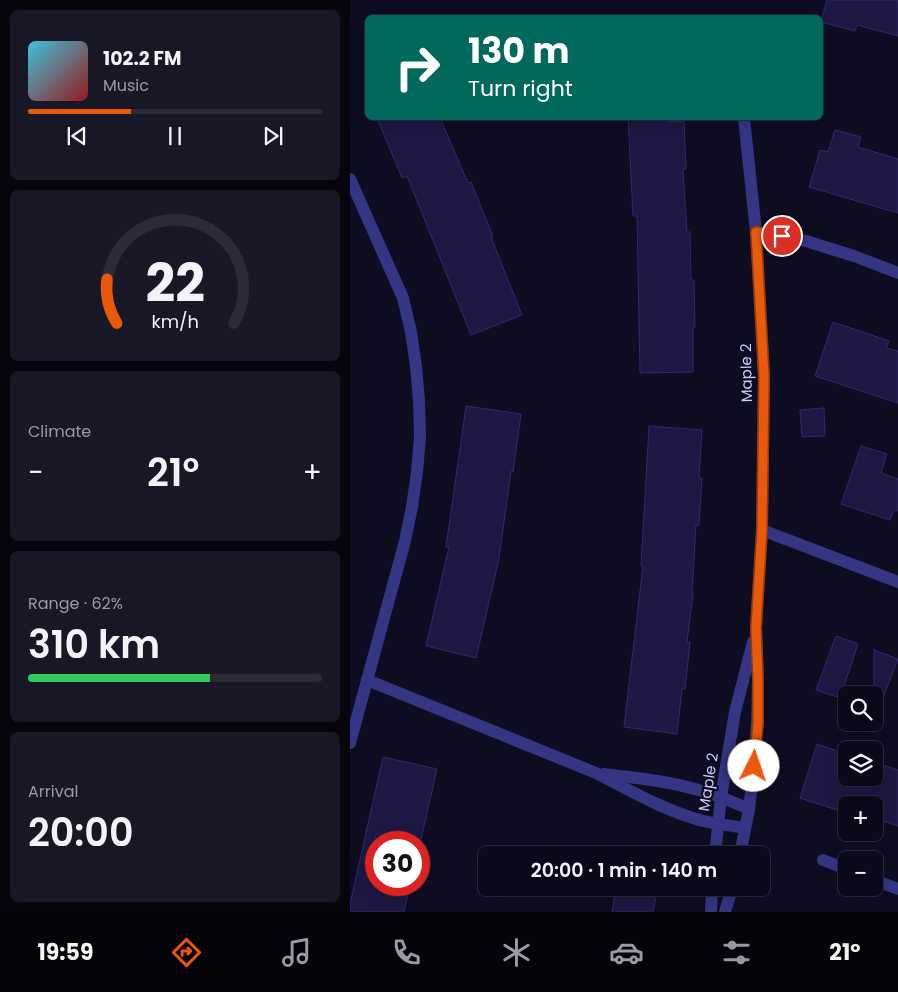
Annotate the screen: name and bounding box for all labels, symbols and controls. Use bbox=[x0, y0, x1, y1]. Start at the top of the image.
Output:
text: 130 m bbox=[468, 26, 570, 75]
icon: right bbox=[385, 35, 450, 100]
text: 102.2 FM bbox=[103, 45, 181, 72]
text: Turn right bbox=[468, 73, 573, 104]
text: Music bbox=[103, 74, 149, 97]
icon: previous bbox=[63, 122, 91, 150]
icon: pause bbox=[161, 122, 189, 150]
icon: next bbox=[259, 122, 287, 150]
pin bbox=[761, 215, 803, 257]
icon: arrive bbox=[768, 222, 796, 250]
text: 22 bbox=[145, 247, 205, 320]
text: km/h bbox=[151, 309, 199, 334]
street label: Maple 2 bbox=[735, 343, 757, 403]
text: Climate bbox=[28, 420, 91, 443]
text: 21° bbox=[147, 446, 199, 499]
text: − bbox=[28, 453, 43, 492]
text: + bbox=[303, 453, 322, 492]
text: Range · 62% bbox=[28, 592, 123, 615]
text: 310 km bbox=[28, 618, 160, 671]
map controls bbox=[838, 686, 883, 896]
button: search bbox=[838, 686, 883, 731]
position arrow bbox=[727, 739, 779, 791]
button: layers bbox=[838, 741, 883, 786]
street label: Maple 2 bbox=[693, 751, 723, 813]
text: Arrival bbox=[28, 780, 78, 803]
button: + bbox=[838, 796, 883, 841]
text: 20:00 bbox=[28, 806, 133, 859]
speed limit sign: 30 bbox=[365, 831, 430, 896]
button: − bbox=[838, 851, 883, 896]
text: 20:00 · 1 min · 140 m bbox=[531, 857, 717, 884]
icon: directions bbox=[169, 935, 204, 970]
icon: music bbox=[279, 935, 314, 970]
icon: phone bbox=[389, 935, 424, 970]
icon: climate bbox=[499, 935, 534, 970]
icon: car bbox=[609, 935, 644, 970]
icon: filters bbox=[719, 935, 754, 970]
text: 19:59 bbox=[38, 937, 93, 968]
text: 21° bbox=[829, 937, 860, 968]

